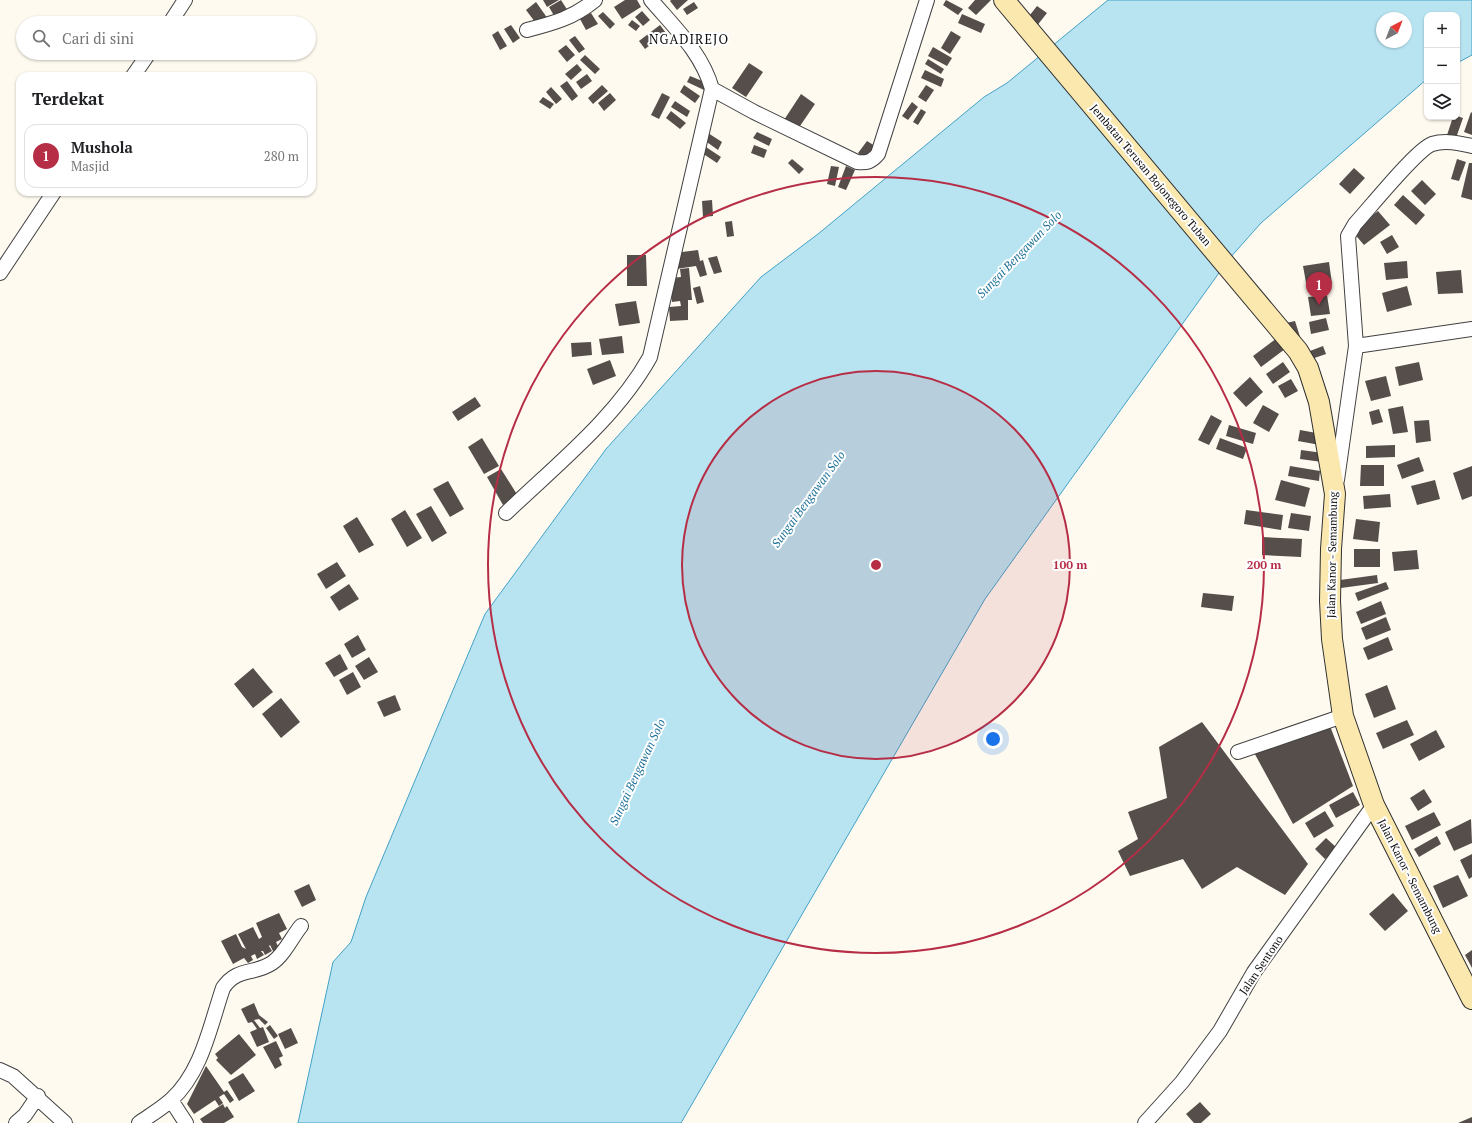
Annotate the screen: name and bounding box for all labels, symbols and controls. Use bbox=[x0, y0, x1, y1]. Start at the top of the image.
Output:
north arrow bbox=[1376, 12, 1412, 48]
map controls bbox=[1424, 12, 1460, 120]
button: + bbox=[1424, 12, 1460, 48]
search box bbox=[16, 16, 316, 60]
icon: search bbox=[30, 27, 52, 49]
text: Cari di sini bbox=[62, 28, 134, 48]
district label: NGADIREJO bbox=[649, 30, 729, 48]
button: − bbox=[1424, 48, 1460, 84]
button: layers bbox=[1424, 84, 1460, 120]
text: Terdekat bbox=[32, 87, 104, 110]
street label: Jembatan Terusan Bojonegoro Tuban bbox=[1088, 101, 1215, 249]
text: Mushola bbox=[71, 137, 133, 157]
text: 1 bbox=[42, 147, 50, 165]
text: 280 m bbox=[264, 147, 299, 165]
text: Masjid bbox=[71, 157, 109, 175]
water label: Sungai Bengawan Solo bbox=[973, 207, 1065, 301]
pin: 1 bbox=[1306, 272, 1332, 305]
water label: Sungai Bengawan Solo bbox=[768, 448, 848, 550]
street label: Jalan Kanor - Semambung bbox=[1324, 491, 1340, 618]
text: 100 m bbox=[1053, 557, 1087, 572]
text: 200 m bbox=[1247, 557, 1281, 572]
centre of rings bbox=[869, 558, 883, 572]
water label: Sungai Bengawan Solo bbox=[606, 716, 668, 828]
your location bbox=[983, 729, 1003, 749]
street label: Jalan Kanor - Semambung bbox=[1375, 816, 1445, 936]
street label: Jalan Sentono bbox=[1236, 933, 1286, 997]

